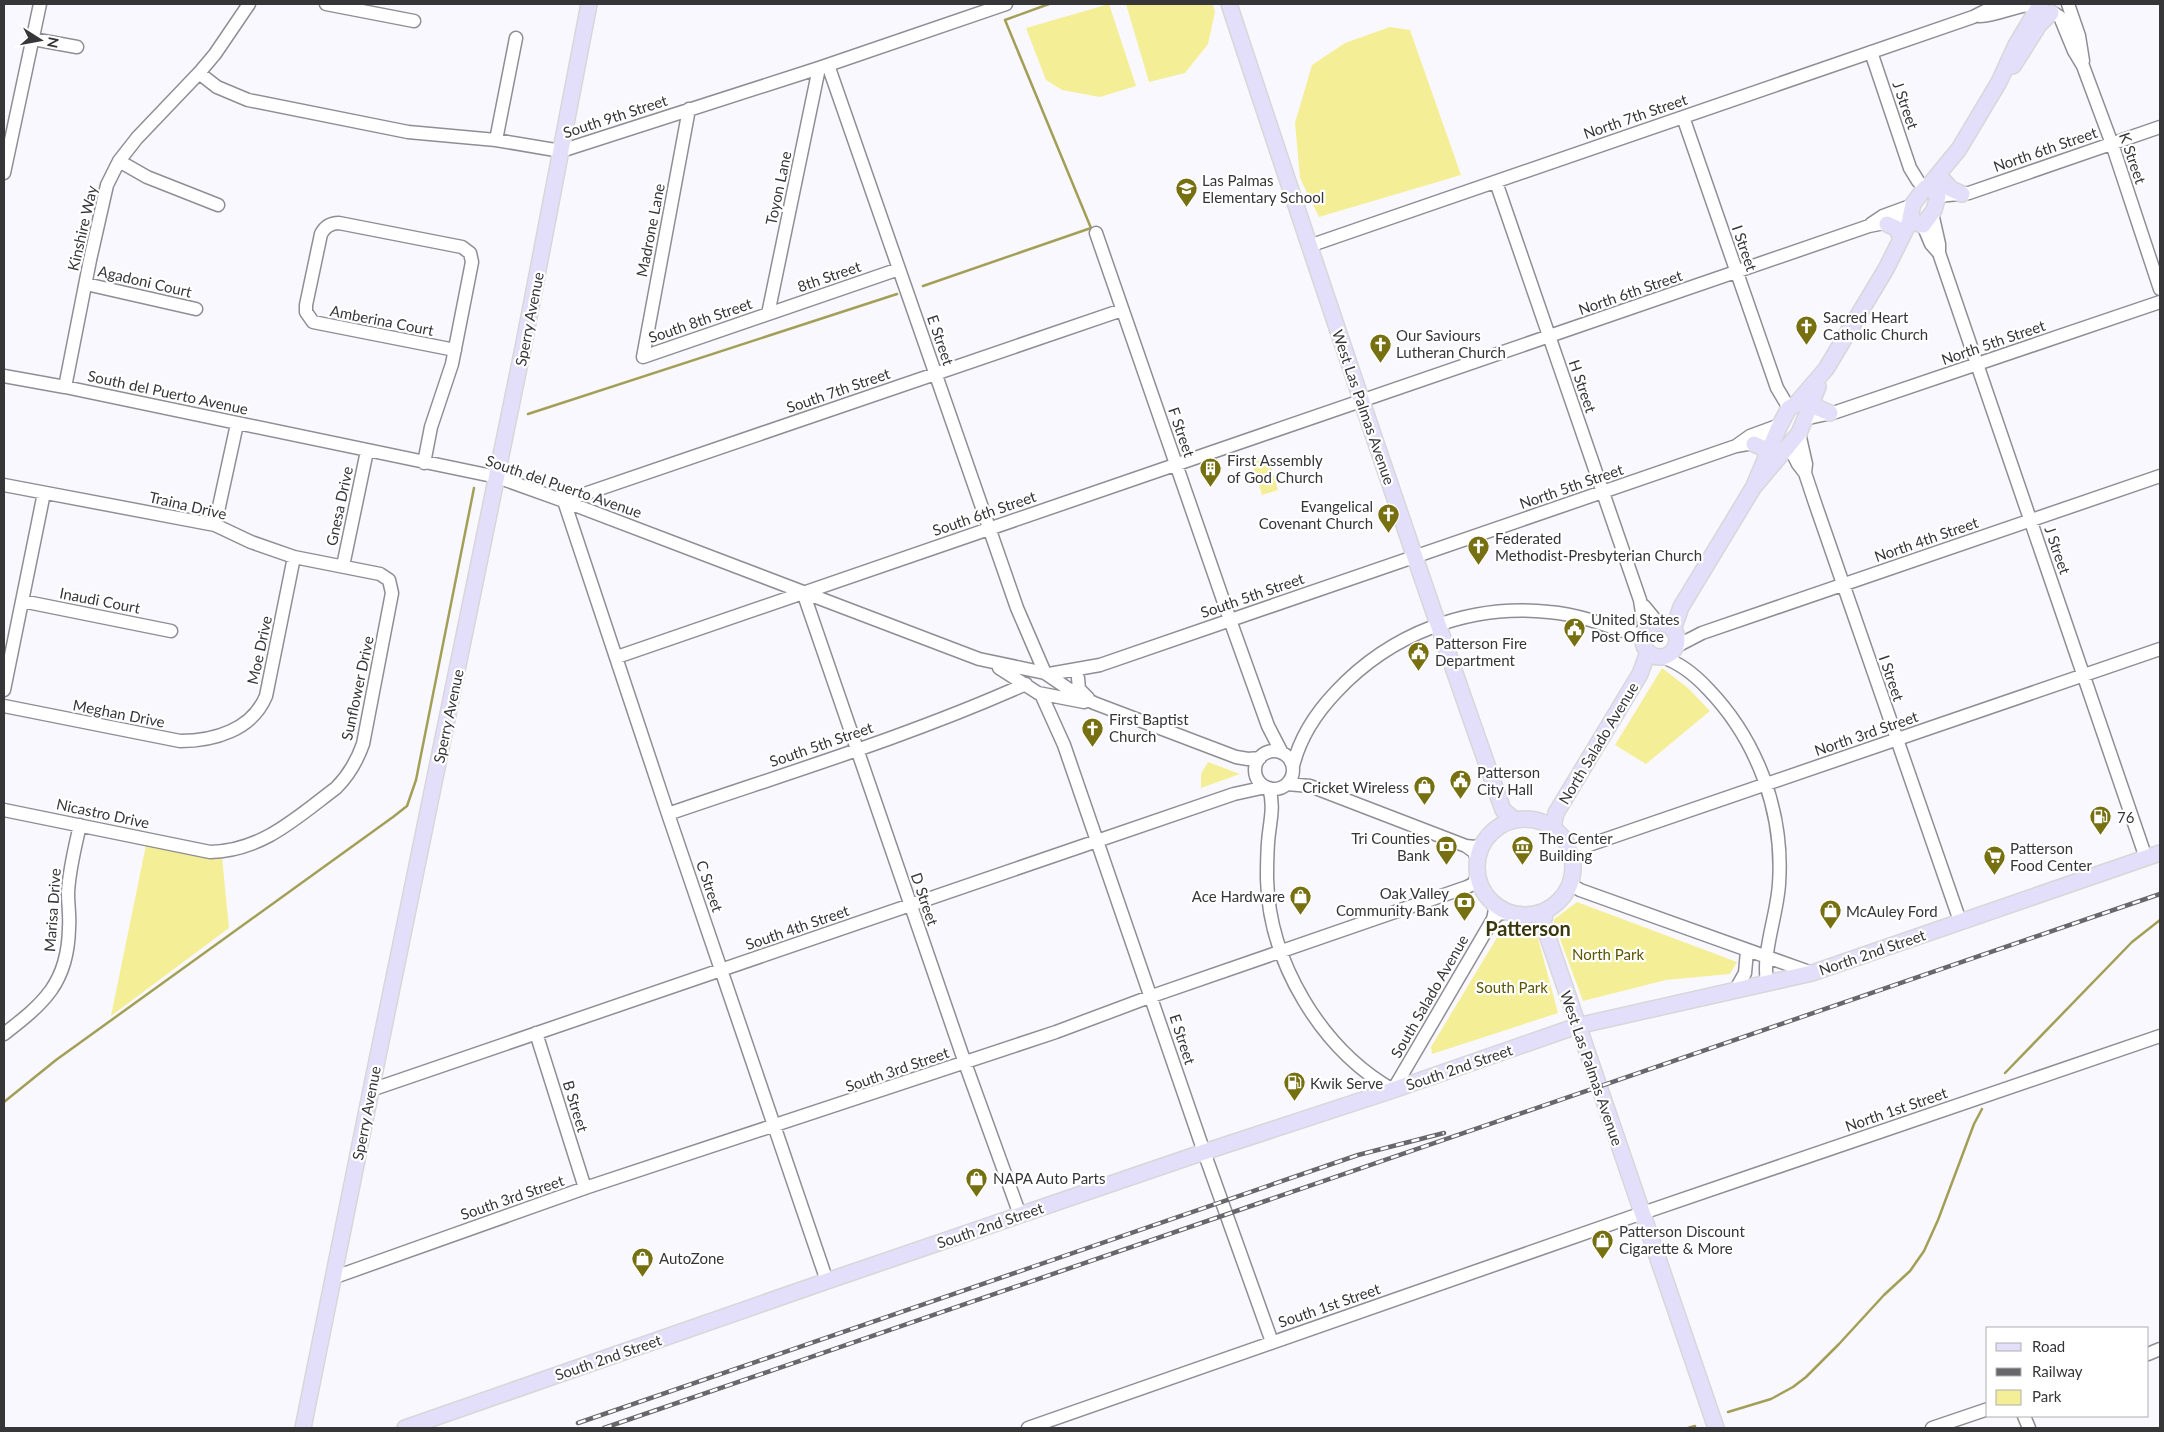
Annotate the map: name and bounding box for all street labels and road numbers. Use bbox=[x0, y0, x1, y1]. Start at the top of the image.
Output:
street label: J Street bbox=[1889, 79, 1923, 132]
street label: North 7th Street bbox=[1581, 90, 1690, 142]
street label: South 9th Street bbox=[561, 91, 670, 141]
street label: North 6th Street bbox=[1991, 123, 2100, 175]
street label: K Street bbox=[2116, 130, 2150, 187]
street label: Toyon Lane bbox=[761, 149, 795, 227]
street label: Madrone Lane bbox=[632, 182, 668, 278]
street label: Kinshire Way bbox=[63, 183, 101, 272]
street label: I Street bbox=[1729, 223, 1761, 274]
street label: 8th Street bbox=[795, 257, 864, 295]
street label: Agadoni Court bbox=[96, 261, 194, 301]
street label: North 6th Street bbox=[1576, 266, 1685, 318]
street label: Sperry Avenue bbox=[511, 270, 547, 368]
street label: South 8th Street bbox=[646, 294, 755, 346]
street label: Amberina Court bbox=[329, 301, 436, 339]
street label: E Street bbox=[924, 312, 958, 368]
street label: North 5th Street bbox=[1939, 316, 2048, 368]
street label: West Las Palmas Avenue bbox=[1329, 327, 1399, 487]
street label: H Street bbox=[1566, 357, 1601, 415]
street label: South 7th Street bbox=[784, 364, 893, 416]
street label: South del Puerto Avenue bbox=[86, 366, 250, 418]
street label: F Street bbox=[1165, 405, 1199, 460]
street label: South del Puerto Avenue bbox=[484, 451, 644, 521]
street label: North 5th Street bbox=[1517, 460, 1626, 512]
street label: Gnesa Drive bbox=[322, 465, 356, 547]
street label: Traina Drive bbox=[147, 487, 229, 523]
street label: South 6th Street bbox=[930, 487, 1039, 539]
street label: North 4th Street bbox=[1872, 513, 1981, 565]
street label: J Street bbox=[2041, 524, 2075, 577]
street label: South 5th Street bbox=[1198, 569, 1307, 621]
street label: Inaudi Court bbox=[58, 583, 142, 617]
street label: Moe Drive bbox=[243, 614, 275, 686]
street label: Sunflower Drive bbox=[337, 634, 377, 742]
street label: I Street bbox=[1876, 653, 1908, 704]
street label: Sperry Avenue bbox=[429, 667, 467, 765]
street label: North Salado Avenue bbox=[1554, 679, 1642, 807]
street label: Meghan Drive bbox=[72, 695, 167, 731]
street label: North 3rd Street bbox=[1812, 707, 1921, 759]
street label: South 5th Street bbox=[767, 718, 876, 770]
street label: Nicastro Drive bbox=[55, 794, 151, 832]
street label: C Street bbox=[693, 858, 727, 915]
street label: Marisa Drive bbox=[40, 868, 64, 952]
street label: D Street bbox=[908, 870, 943, 928]
street label: South 4th Street bbox=[743, 901, 852, 953]
street label: North 2nd Street bbox=[1816, 925, 1928, 979]
street label: South Salado Avenue bbox=[1386, 931, 1472, 1061]
street label: West Las Palmas Avenue bbox=[1557, 988, 1627, 1148]
street label: E Street bbox=[1166, 1011, 1200, 1067]
street label: South 2nd Street bbox=[1403, 1040, 1515, 1094]
street label: South 3rd Street bbox=[843, 1043, 952, 1095]
street label: Sperry Avenue bbox=[348, 1064, 384, 1162]
street label: B Street bbox=[560, 1078, 593, 1135]
street label: North 1st Street bbox=[1843, 1083, 1950, 1135]
street label: South 3rd Street bbox=[458, 1171, 567, 1223]
street label: South 2nd Street bbox=[934, 1198, 1046, 1252]
street label: South 1st Street bbox=[1276, 1279, 1383, 1331]
street label: South 2nd Street bbox=[552, 1330, 664, 1384]

